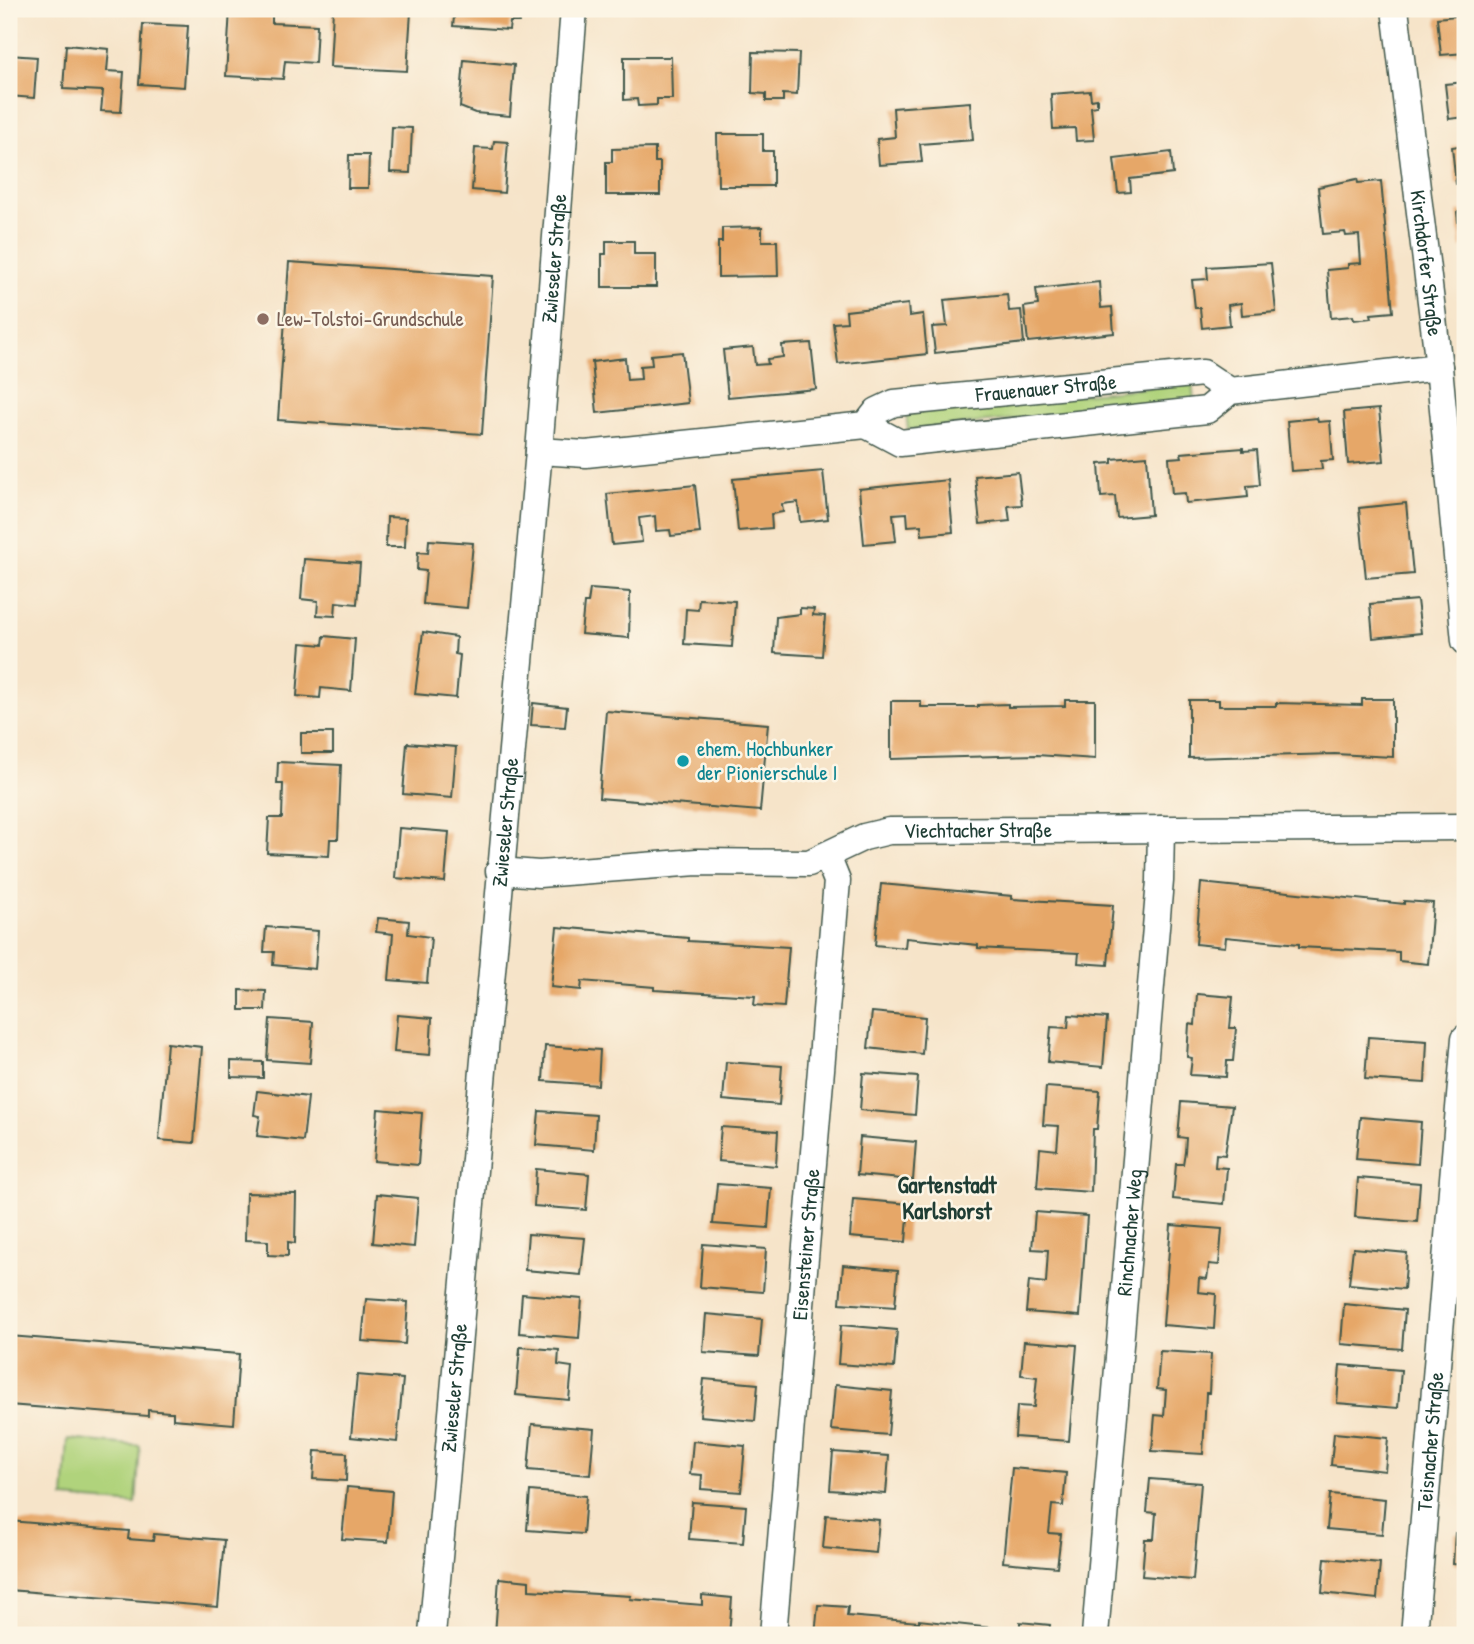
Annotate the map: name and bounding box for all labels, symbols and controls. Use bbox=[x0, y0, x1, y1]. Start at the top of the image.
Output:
street label: Kirchdorfer Straße bbox=[1403, 188, 1450, 338]
street label: Zwieseler Straße bbox=[534, 193, 573, 324]
place label: Lew-Tolstoi-Grundschule bbox=[277, 304, 464, 333]
marker: Lew-Tolstoi-Grundschule bbox=[255, 311, 271, 327]
street label: Frauenauer Straße bbox=[973, 366, 1118, 409]
place label: ehem. Hochbunker der Pionierschule I bbox=[697, 734, 838, 787]
marker: ehem. Hochbunker der Pionierschule I bbox=[675, 753, 691, 769]
street label: Zwieseler Straße bbox=[485, 756, 525, 888]
street label: Viechtacher Straße bbox=[904, 815, 1052, 845]
street label: Eisensteiner Straße bbox=[785, 1167, 827, 1321]
street label: Rinchnacher Weg bbox=[1109, 1168, 1149, 1297]
district label: Gartenstadt Karlshorst bbox=[897, 1169, 998, 1226]
street label: Zwieseler Straße bbox=[434, 1322, 474, 1454]
street label: Teisnacher Straße bbox=[1410, 1371, 1450, 1512]

